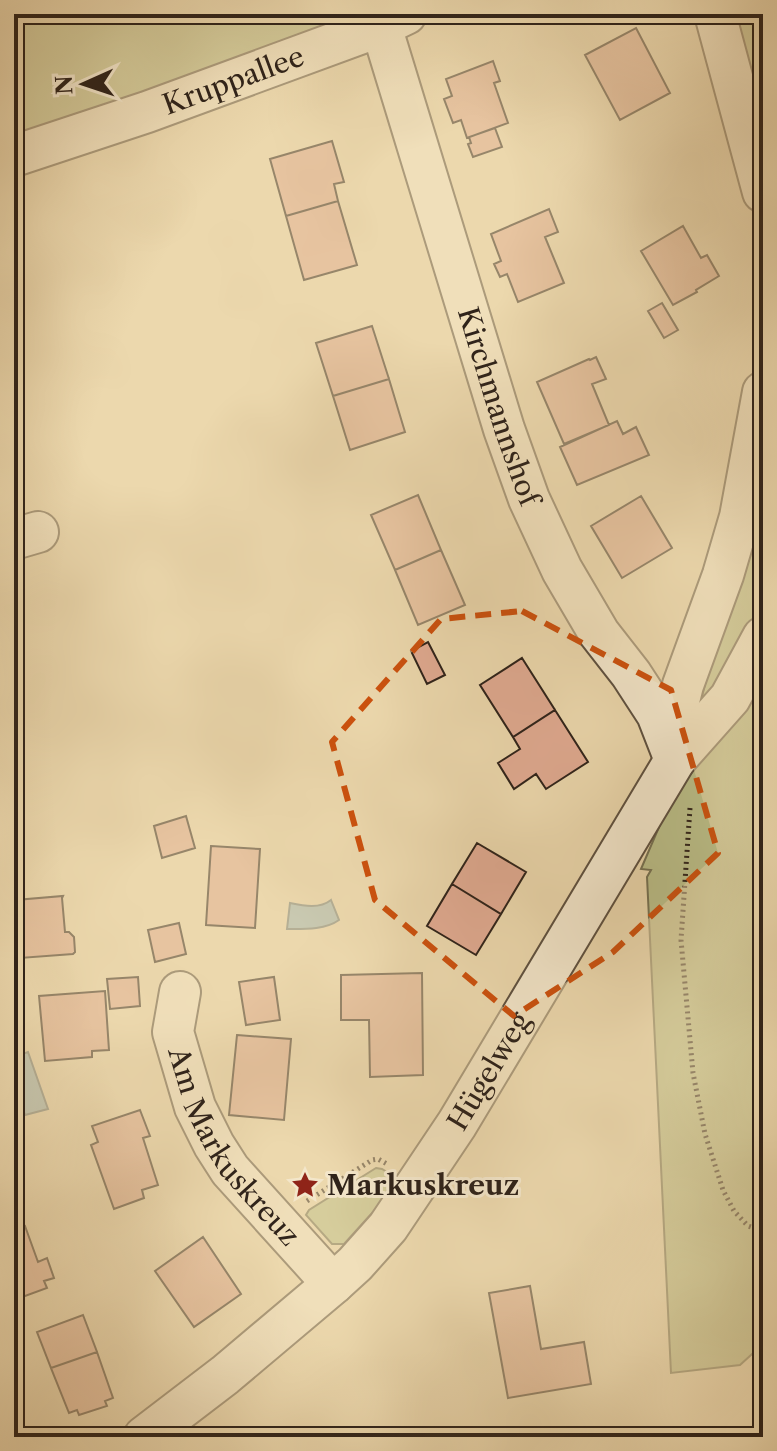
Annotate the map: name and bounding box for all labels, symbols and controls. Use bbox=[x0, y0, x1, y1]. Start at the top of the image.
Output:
street label: Kruppallee bbox=[158, 39, 309, 122]
north arrow bbox=[44, 44, 124, 124]
text: N bbox=[51, 75, 79, 95]
street label: Kirchmannshof bbox=[451, 303, 548, 514]
street label: Hügelweg bbox=[440, 1006, 537, 1136]
street label: Am Markuskreuz bbox=[161, 1042, 307, 1253]
place label: Markuskreuz bbox=[327, 1168, 519, 1202]
place icon: Markuskreuz bbox=[290, 1170, 320, 1200]

